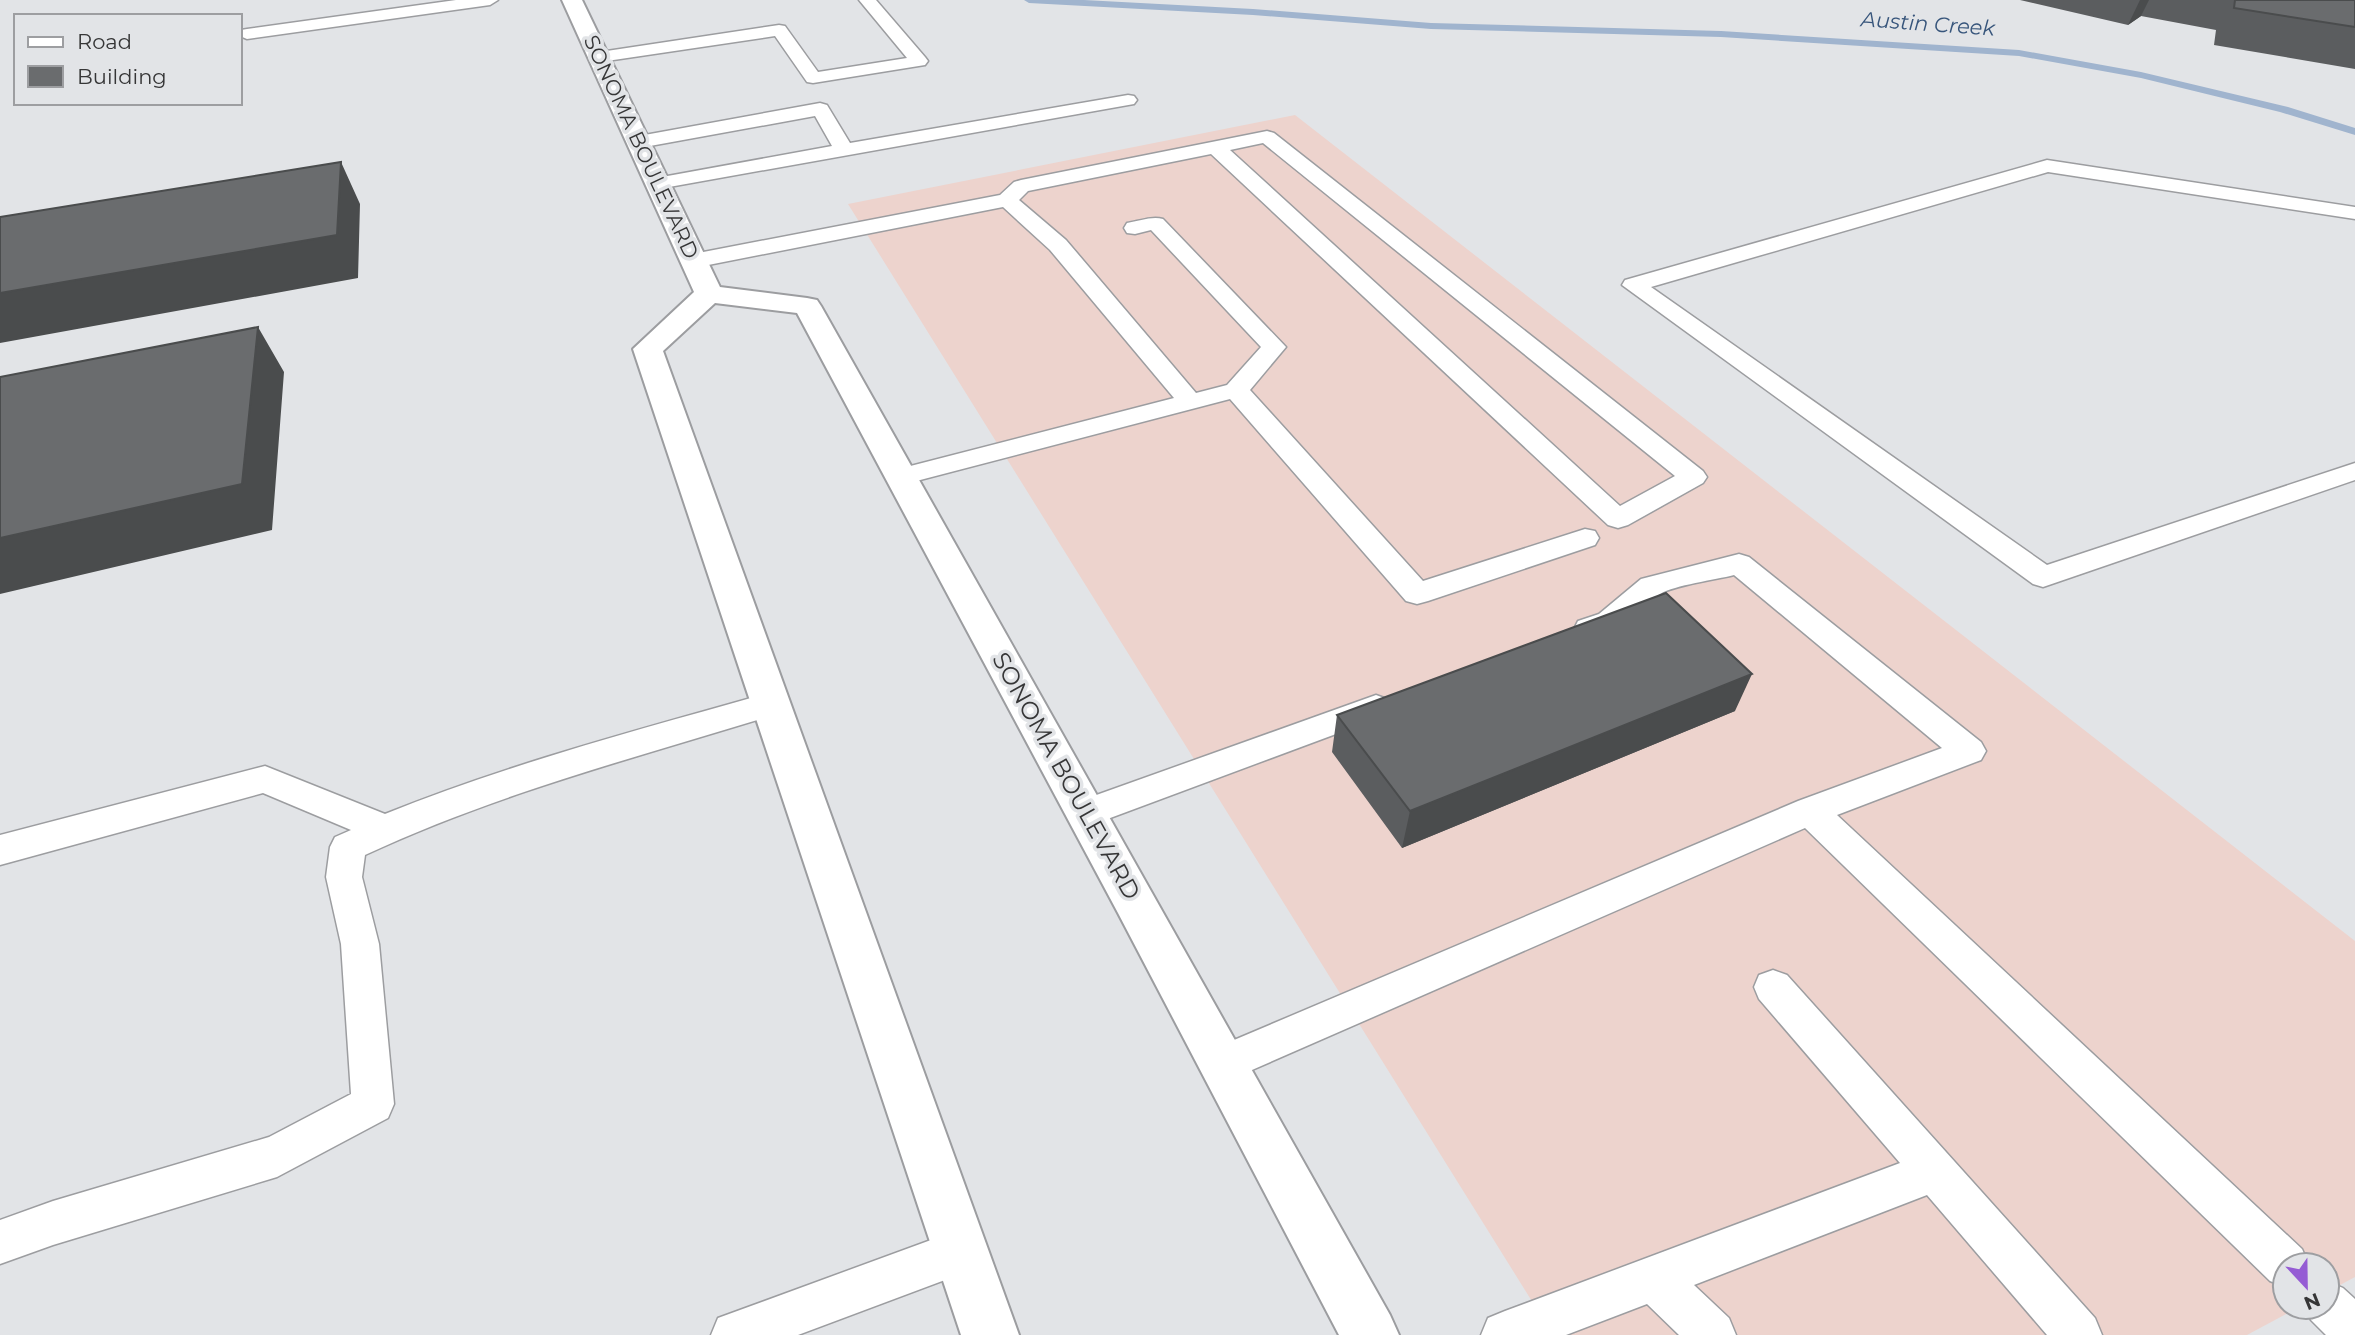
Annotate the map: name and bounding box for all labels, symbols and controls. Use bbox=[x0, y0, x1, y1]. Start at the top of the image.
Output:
water label: Austin Creek bbox=[1858, 6, 1997, 41]
legend bbox=[14, 14, 242, 105]
text: Road bbox=[77, 29, 132, 54]
street label: SONOMA BOULEVARD bbox=[579, 31, 704, 262]
text: Building bbox=[77, 64, 167, 89]
street label: SONOMA BOULEVARD bbox=[986, 647, 1147, 905]
north arrow bbox=[2271, 1251, 2341, 1321]
text: N bbox=[2301, 1288, 2324, 1315]

